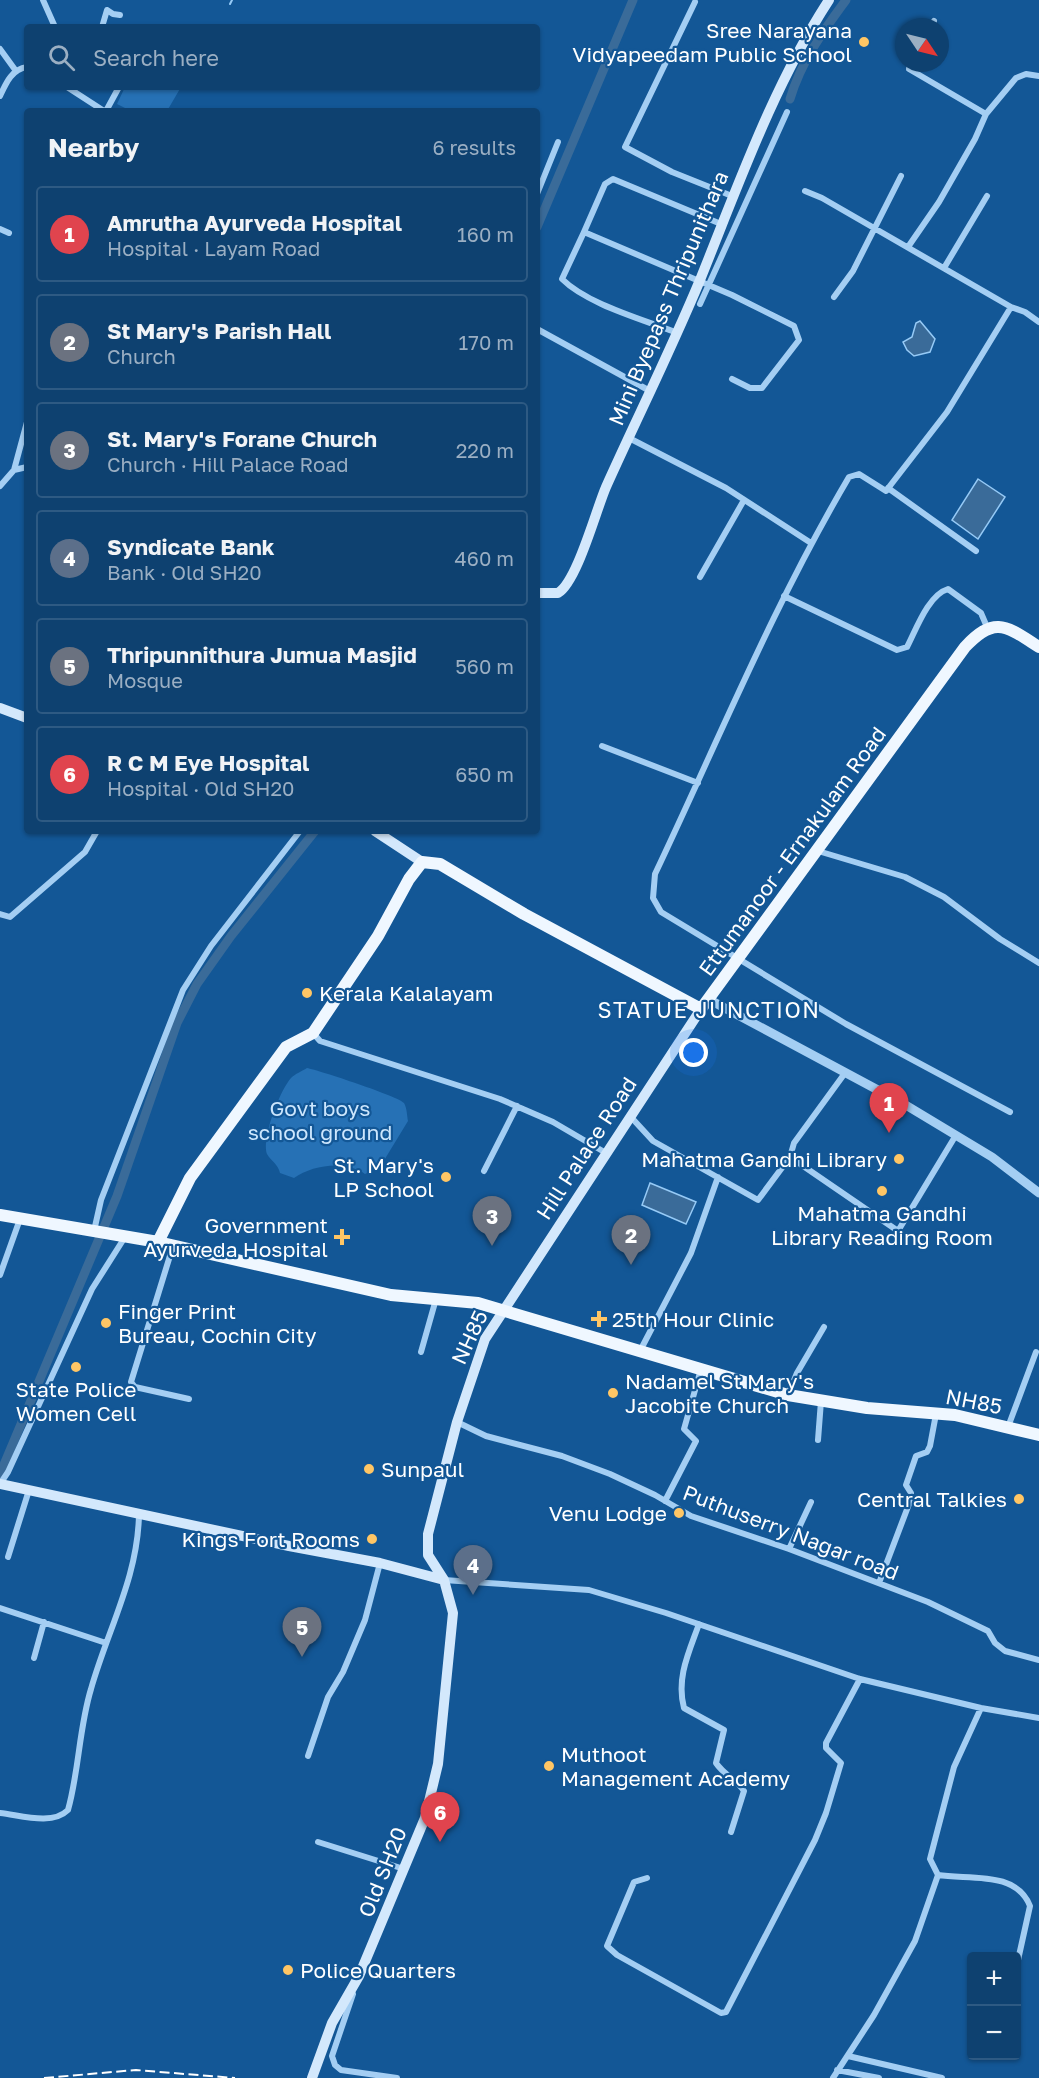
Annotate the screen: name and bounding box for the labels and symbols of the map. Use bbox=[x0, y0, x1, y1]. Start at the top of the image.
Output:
place label: Sree Narayana Vidyapeedam Public School bbox=[572, 17, 852, 67]
north arrow bbox=[895, 18, 949, 72]
marker: Sree Narayana Vidyapeedam Public School bbox=[857, 35, 871, 49]
street label: Mini Byepass Thripunithara bbox=[602, 167, 734, 429]
street label: Ettumanoor - Ernakulam Road bbox=[693, 721, 891, 981]
place label: Kerala Kalalayam bbox=[319, 980, 493, 1006]
marker: Kerala Kalalayam bbox=[300, 986, 314, 1000]
district label: STATUE JUNCTION bbox=[598, 996, 820, 1023]
your location bbox=[679, 1038, 708, 1067]
street label: Hill Palace Road bbox=[530, 1072, 642, 1224]
pin: 1 bbox=[870, 1084, 908, 1133]
park label: Govt boys school ground bbox=[248, 1095, 392, 1145]
place label: Mahatma Gandhi Library bbox=[641, 1146, 887, 1172]
place label: St. Mary's LP School bbox=[333, 1152, 434, 1202]
marker: Mahatma Gandhi Library bbox=[892, 1152, 906, 1166]
marker: St. Mary's LP School bbox=[439, 1170, 453, 1184]
marker: Mahatma Gandhi Library Reading Room bbox=[875, 1184, 889, 1198]
pin: 3 bbox=[472, 1196, 512, 1246]
place label: Mahatma Gandhi Library Reading Room bbox=[771, 1200, 993, 1250]
place label: Government Ayurveda Hospital bbox=[143, 1212, 328, 1262]
pin: 2 bbox=[612, 1216, 650, 1265]
marker: Government Ayurveda Hospital bbox=[333, 1228, 351, 1246]
place label: Finger Print Bureau, Cochin City bbox=[118, 1298, 317, 1348]
street label: NH85 bbox=[445, 1306, 493, 1368]
place label: 25th Hour Clinic bbox=[612, 1306, 774, 1332]
marker: 25th Hour Clinic bbox=[590, 1310, 608, 1328]
marker: Finger Print Bureau, Cochin City bbox=[99, 1316, 113, 1330]
marker: State Police Women Cell bbox=[69, 1360, 83, 1374]
place label: Nadamel St Mary's Jacobite Church bbox=[625, 1368, 814, 1418]
place label: State Police Women Cell bbox=[15, 1376, 137, 1426]
street label: NH85 bbox=[944, 1383, 1004, 1419]
marker: Nadamel St Mary's Jacobite Church bbox=[606, 1386, 620, 1400]
place label: Sunpaul bbox=[381, 1456, 464, 1482]
marker: Sunpaul bbox=[362, 1462, 376, 1476]
street label: Puthuserry Nagar road bbox=[679, 1479, 903, 1585]
place label: Central Talkies bbox=[857, 1486, 1007, 1512]
marker: Central Talkies bbox=[1012, 1492, 1026, 1506]
place label: Venu Lodge bbox=[549, 1500, 667, 1526]
marker: Venu Lodge bbox=[672, 1506, 686, 1520]
place label: Kings Fort Rooms bbox=[182, 1526, 360, 1552]
marker: Kings Fort Rooms bbox=[365, 1532, 379, 1546]
pin: 4 bbox=[454, 1546, 492, 1595]
pin: 5 bbox=[282, 1608, 322, 1657]
place label: Muthoot Management Academy bbox=[561, 1741, 790, 1791]
marker: Muthoot Management Academy bbox=[542, 1759, 556, 1773]
pin: 6 bbox=[420, 1792, 460, 1842]
street label: Old SH20 bbox=[352, 1823, 412, 1921]
place label: Police Quarters bbox=[300, 1957, 456, 1983]
marker: Police Quarters bbox=[281, 1963, 295, 1977]

